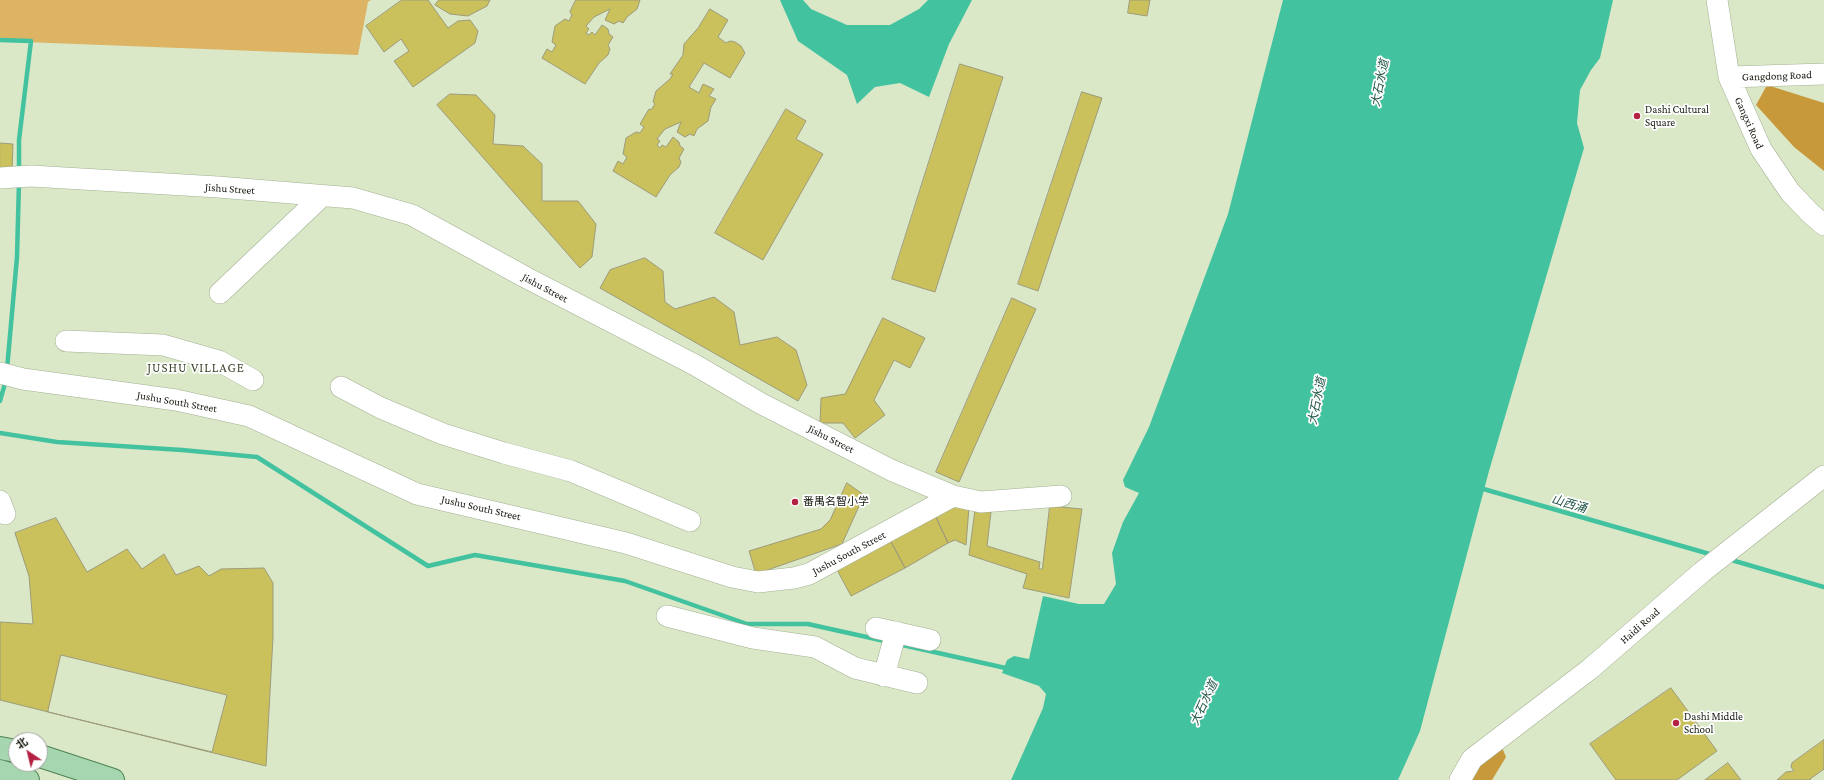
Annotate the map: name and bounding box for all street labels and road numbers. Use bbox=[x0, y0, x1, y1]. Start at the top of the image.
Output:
street label: Gangdong Road bbox=[1742, 68, 1812, 84]
street label: Gangxi Road bbox=[1732, 95, 1766, 151]
street label: Jishu Street bbox=[205, 181, 255, 197]
street label: Jishu Street bbox=[520, 270, 570, 306]
street label: Jushu South Street bbox=[136, 388, 218, 416]
street label: Jishu Street bbox=[806, 422, 856, 456]
street label: Jushu South Street bbox=[440, 492, 522, 524]
street label: Jushu South Street bbox=[810, 528, 888, 578]
street label: Haidi Road bbox=[1617, 605, 1663, 647]

